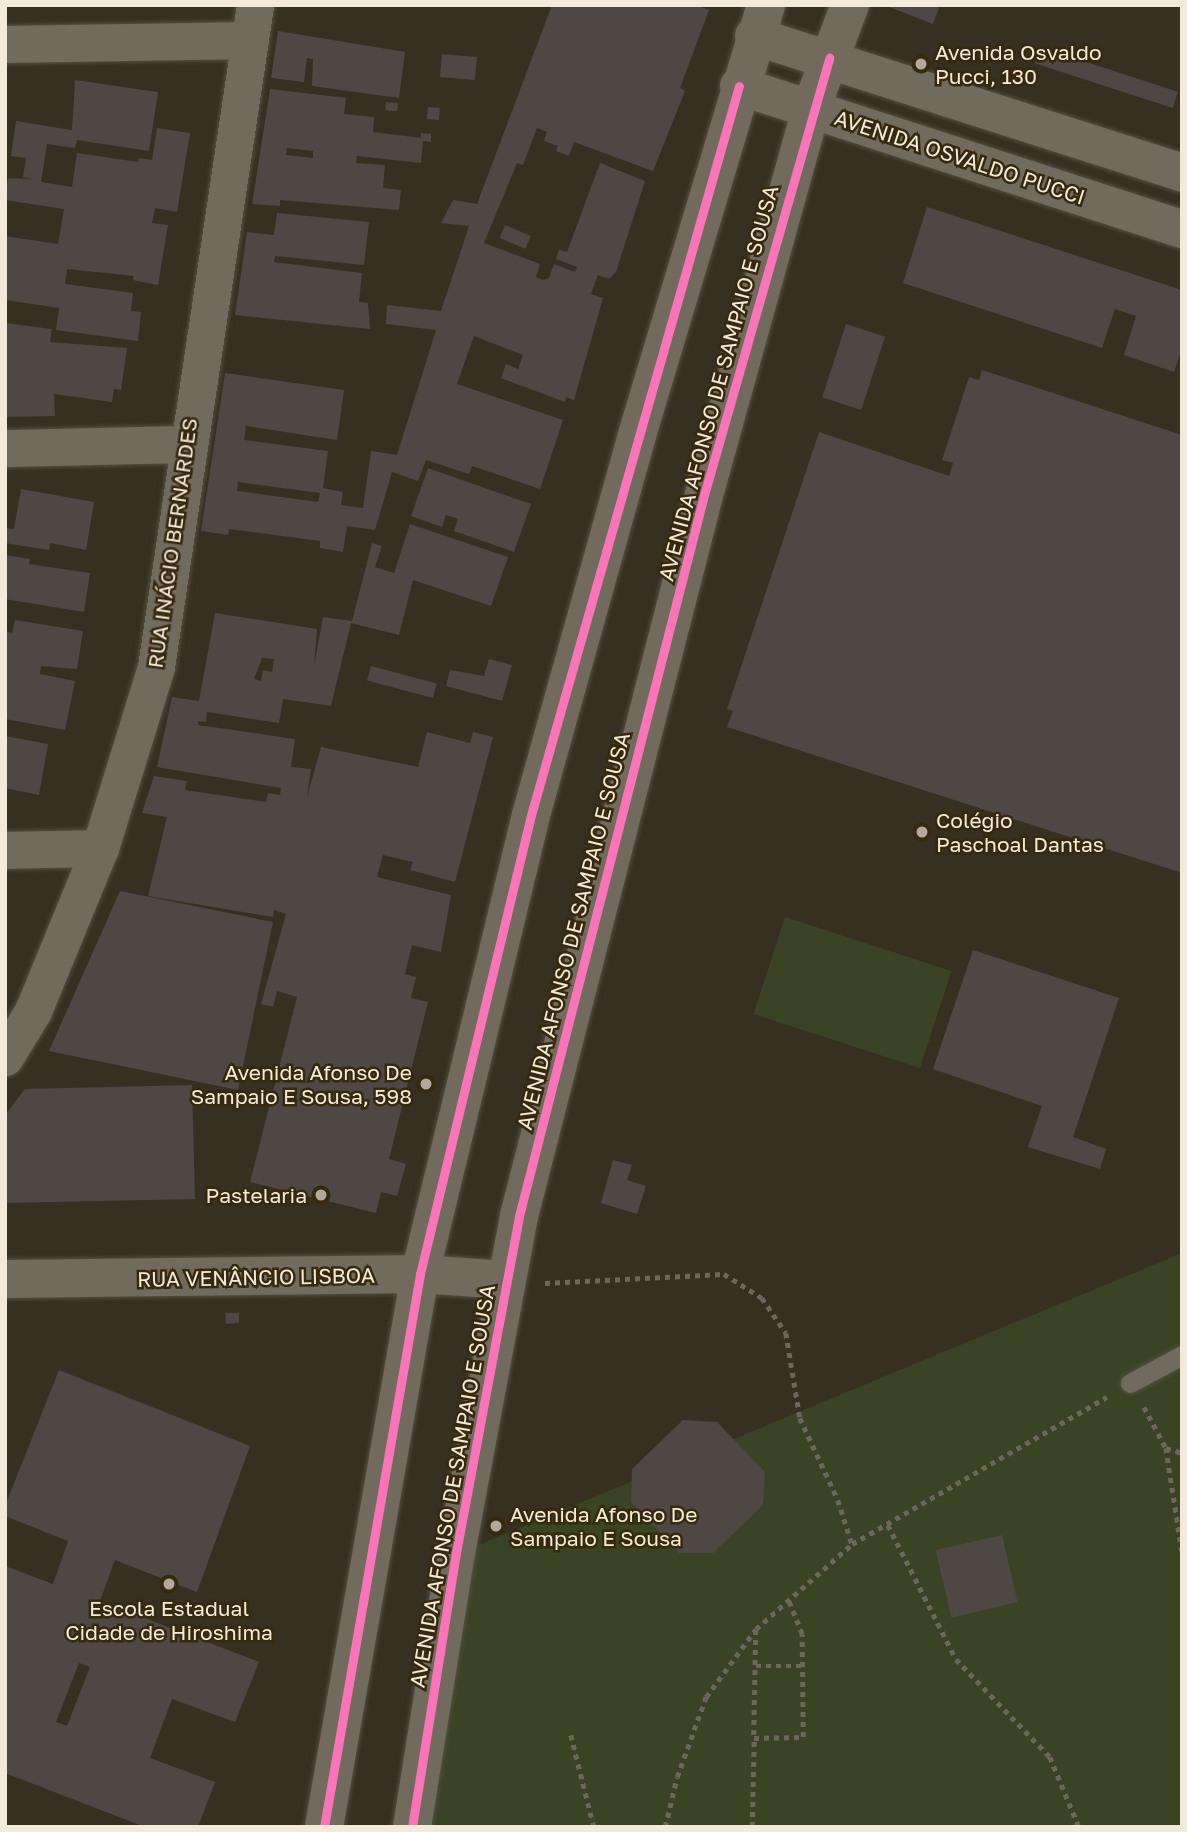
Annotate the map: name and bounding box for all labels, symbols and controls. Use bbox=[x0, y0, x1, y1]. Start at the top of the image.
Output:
place label: Avenida Osvaldo Pucci, 130 bbox=[935, 39, 1102, 89]
marker: Avenida Osvaldo Pucci, 130 bbox=[913, 56, 929, 72]
street label: AVENIDA OSVALDO PUCCI bbox=[832, 105, 1088, 209]
street label: AVENIDA AFONSO DE SAMPAIO E SOUSA bbox=[653, 182, 783, 584]
street label: RUA INÁCIO BERNARDES bbox=[142, 416, 202, 670]
street label: AVENIDA AFONSO DE SAMPAIO E SOUSA bbox=[511, 730, 635, 1132]
place label: Colégio Paschoal Dantas bbox=[936, 807, 1104, 857]
marker: Colégio Paschoal Dantas bbox=[914, 824, 930, 840]
place label: Avenida Afonso De Sampaio E Sousa, 598 bbox=[191, 1059, 412, 1109]
marker: Avenida Afonso De Sampaio E Sousa, 598 bbox=[418, 1076, 434, 1092]
place label: Pastelaria bbox=[206, 1182, 307, 1208]
marker: Pastelaria bbox=[313, 1187, 329, 1203]
street label: RUA VENÂNCIO LISBOA bbox=[137, 1262, 375, 1292]
street label: AVENIDA AFONSO DE SAMPAIO E SOUSA bbox=[404, 1283, 500, 1689]
place label: Avenida Afonso De Sampaio E Sousa bbox=[510, 1501, 697, 1551]
marker: Avenida Afonso De Sampaio E Sousa bbox=[488, 1518, 504, 1534]
marker: Escola Estadual Cidade de Hiroshima bbox=[161, 1576, 177, 1592]
place label: Escola Estadual Cidade de Hiroshima bbox=[65, 1595, 273, 1645]

